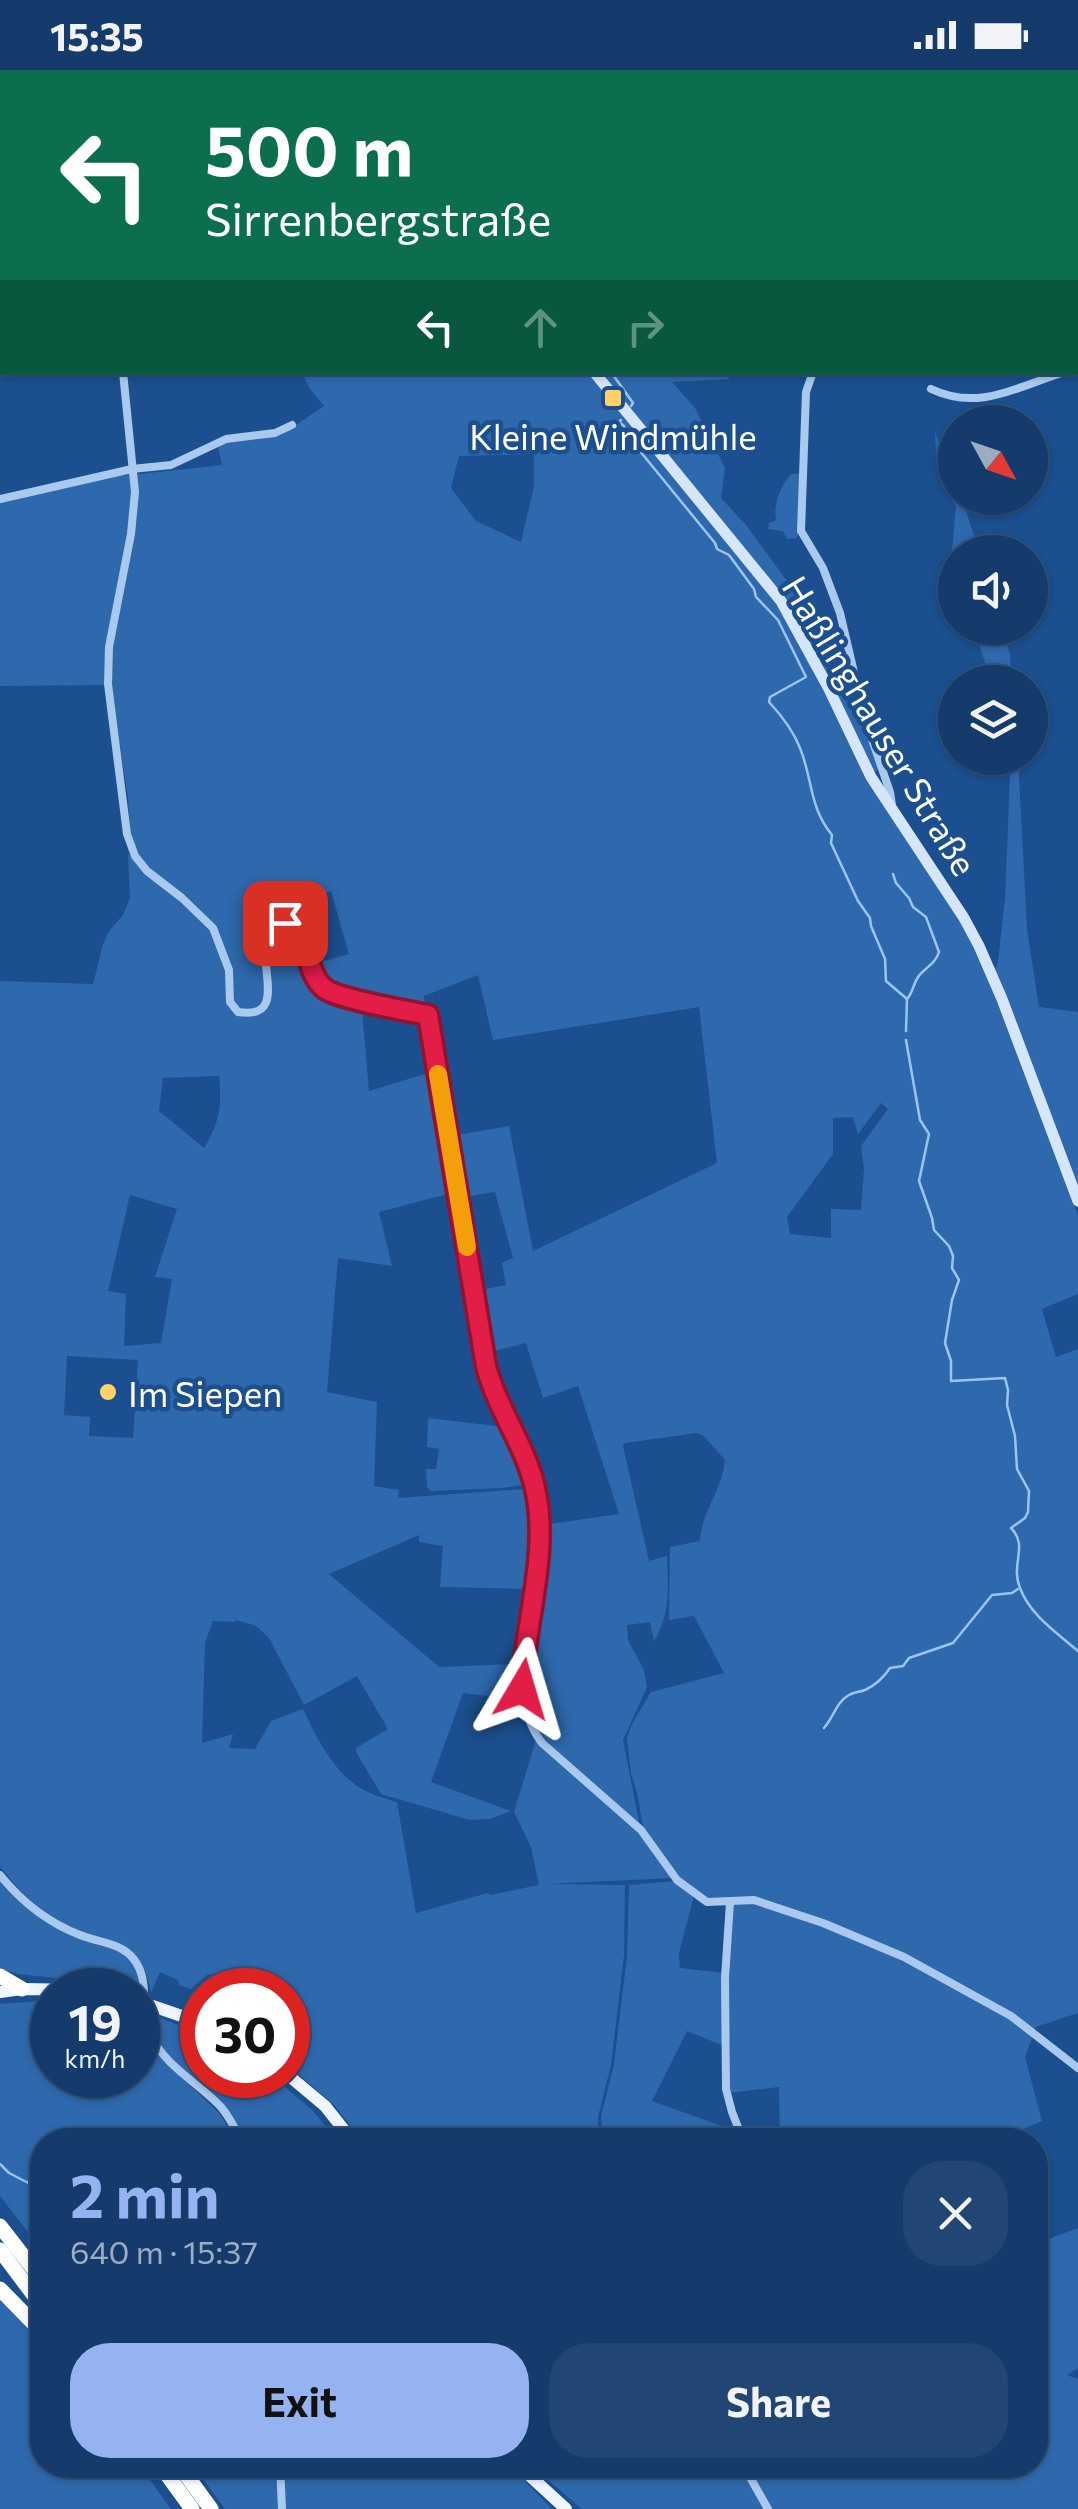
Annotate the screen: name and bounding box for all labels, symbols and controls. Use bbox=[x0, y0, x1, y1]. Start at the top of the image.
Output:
text: 15:35 bbox=[50, 12, 144, 59]
text: 500 m bbox=[205, 105, 413, 190]
icon: left bbox=[40, 110, 170, 240]
text: Sirrenbergstraße bbox=[205, 190, 551, 245]
icon: left bbox=[408, 300, 463, 355]
icon: ahead bbox=[513, 300, 568, 355]
icon: right bbox=[618, 300, 673, 355]
marker: Kleine Windmühle bbox=[602, 387, 624, 409]
north arrow bbox=[938, 405, 1048, 515]
map controls bbox=[938, 405, 1048, 775]
place label: Kleine Windmühle bbox=[469, 414, 757, 457]
button: sound bbox=[938, 535, 1048, 645]
street label: Haßlinghauser Straße bbox=[775, 567, 987, 883]
button: layers bbox=[938, 665, 1048, 775]
pin bbox=[243, 881, 328, 966]
icon: arrive bbox=[258, 896, 313, 951]
place label: Im Siepen bbox=[128, 1371, 282, 1414]
marker: Im Siepen bbox=[97, 1381, 119, 1403]
position arrow bbox=[470, 1637, 574, 1741]
speed limit sign: 30 bbox=[180, 1968, 310, 2098]
text: 19 bbox=[68, 1990, 122, 2051]
text: km/h bbox=[65, 2043, 125, 2073]
text: 2 min bbox=[70, 2157, 219, 2230]
button: close bbox=[903, 2161, 1008, 2266]
text: 640 m · 15:37 bbox=[70, 2231, 258, 2271]
button: Exit bbox=[70, 2343, 529, 2458]
button: Share bbox=[549, 2343, 1008, 2458]

